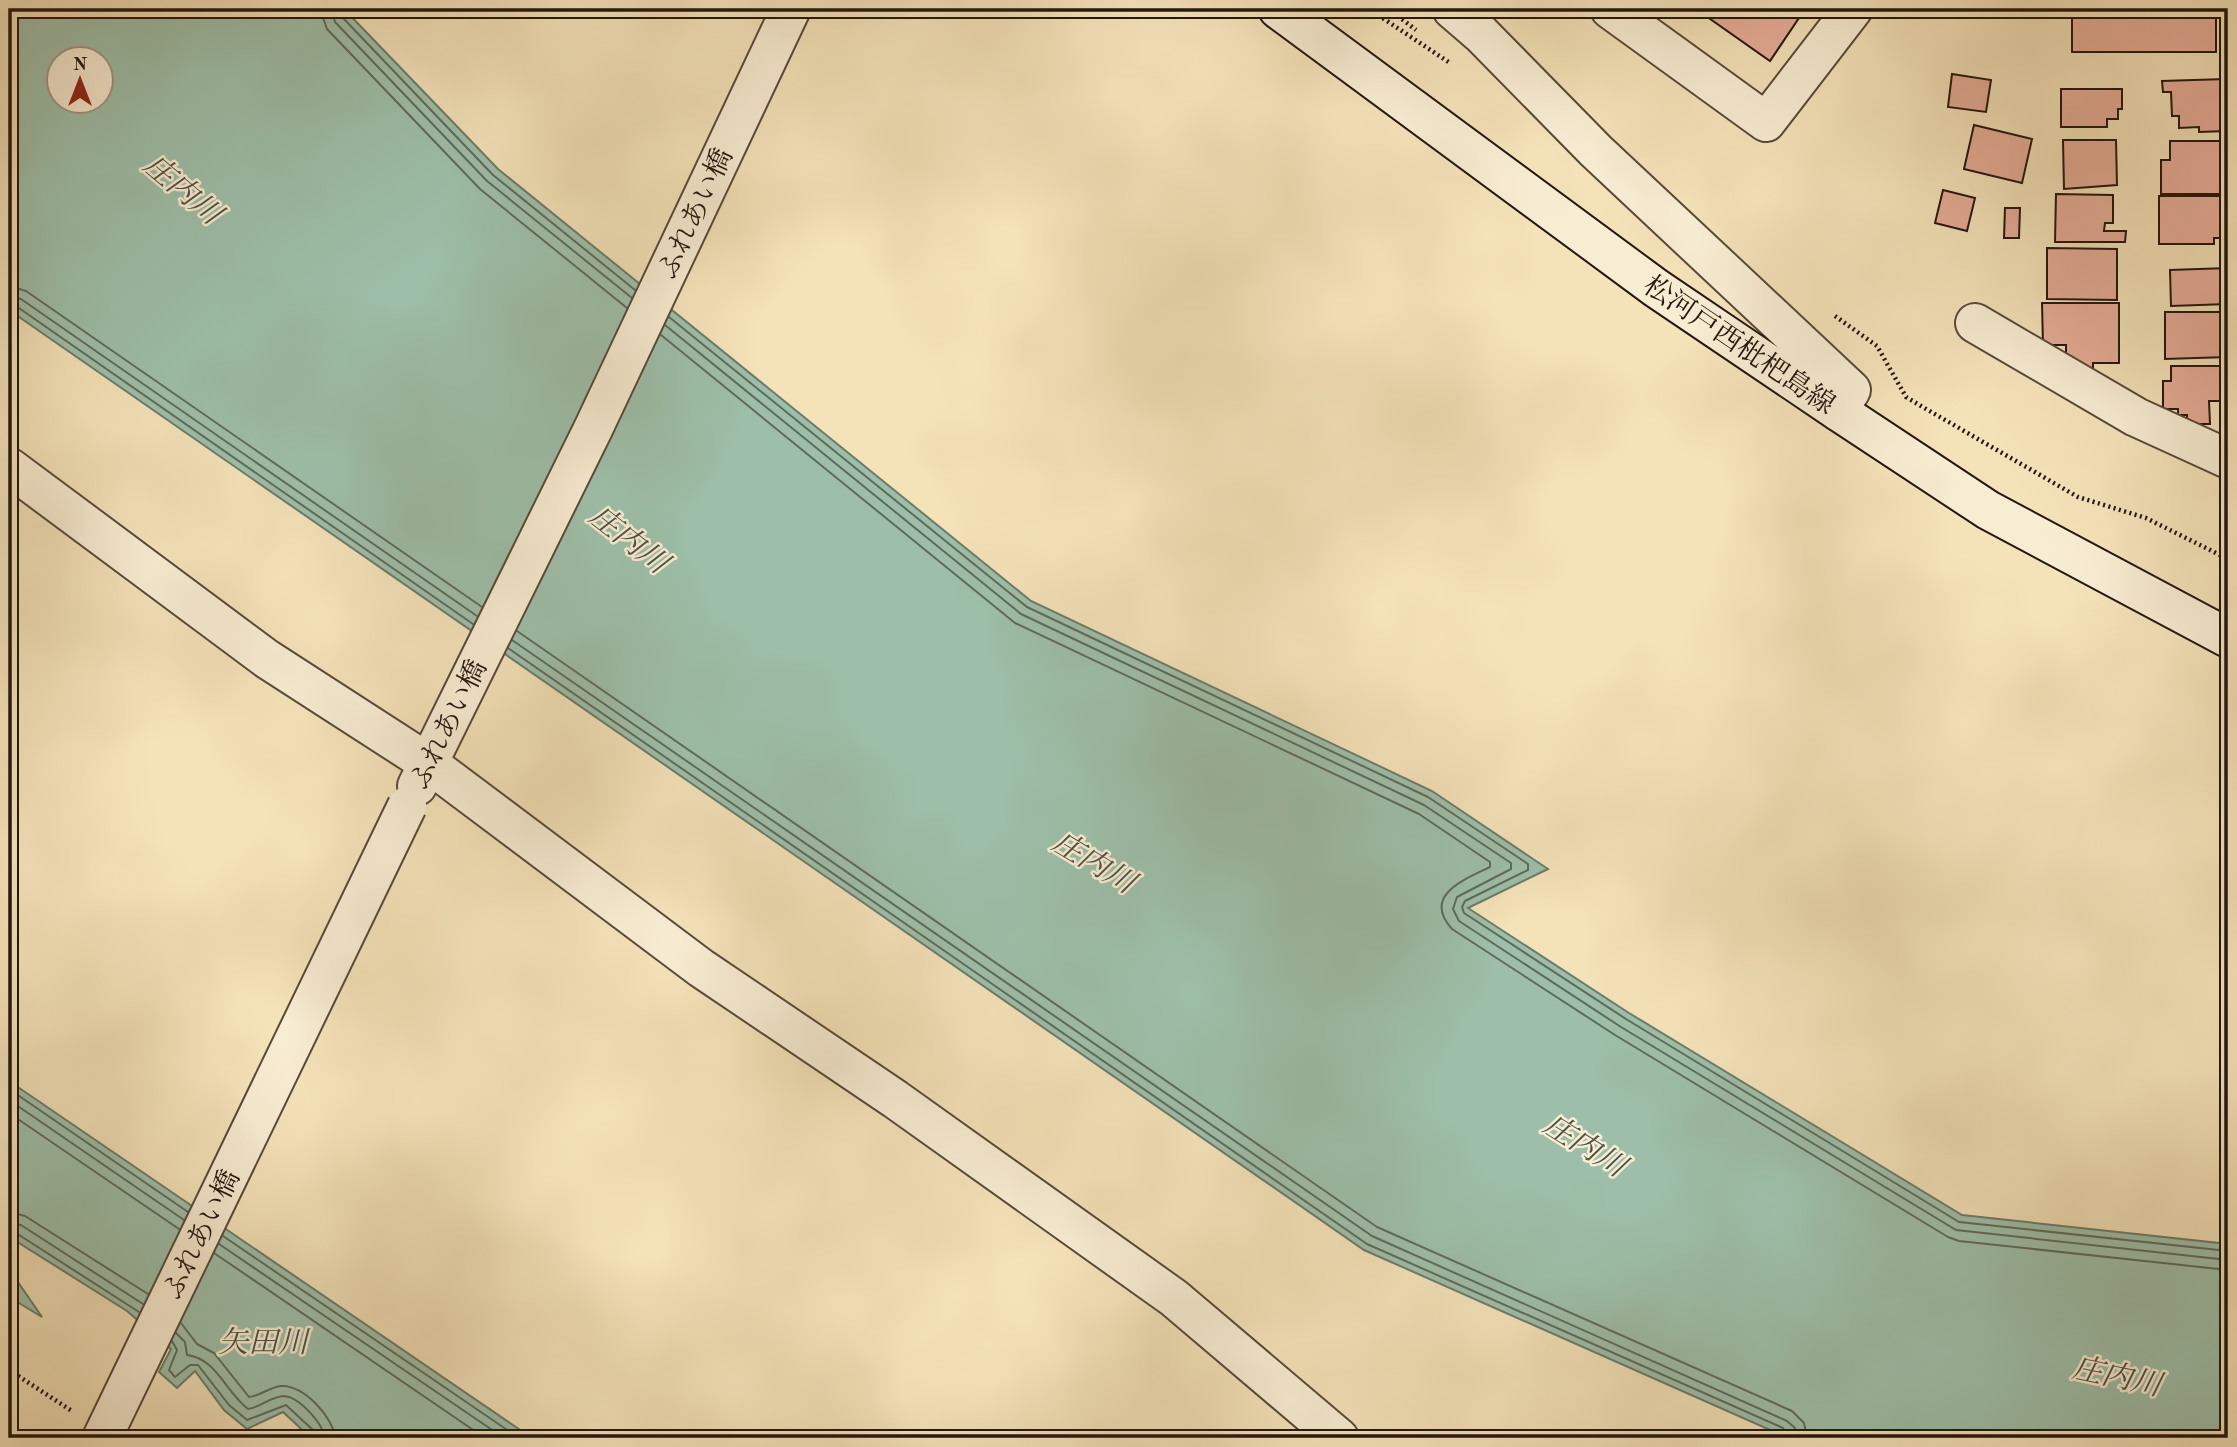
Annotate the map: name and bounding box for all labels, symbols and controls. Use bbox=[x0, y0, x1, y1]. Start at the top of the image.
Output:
north arrow bbox=[46, 46, 116, 116]
text: N bbox=[73, 56, 88, 75]
street label: ふれあい橋 bbox=[652, 144, 739, 284]
water label: 庄内川 bbox=[138, 148, 230, 233]
street label: 松河戸西枇杷島線 bbox=[1638, 270, 1841, 421]
water label: 庄内川 bbox=[583, 499, 677, 582]
street label: ふれあい橋 bbox=[404, 655, 493, 794]
water label: 庄内川 bbox=[1047, 825, 1143, 901]
water label: 庄内川 bbox=[1538, 1108, 1634, 1185]
street label: ふれあい橋 bbox=[157, 1165, 246, 1304]
water label: 矢田川 bbox=[218, 1326, 311, 1359]
water label: 庄内川 bbox=[2069, 1351, 2167, 1403]

